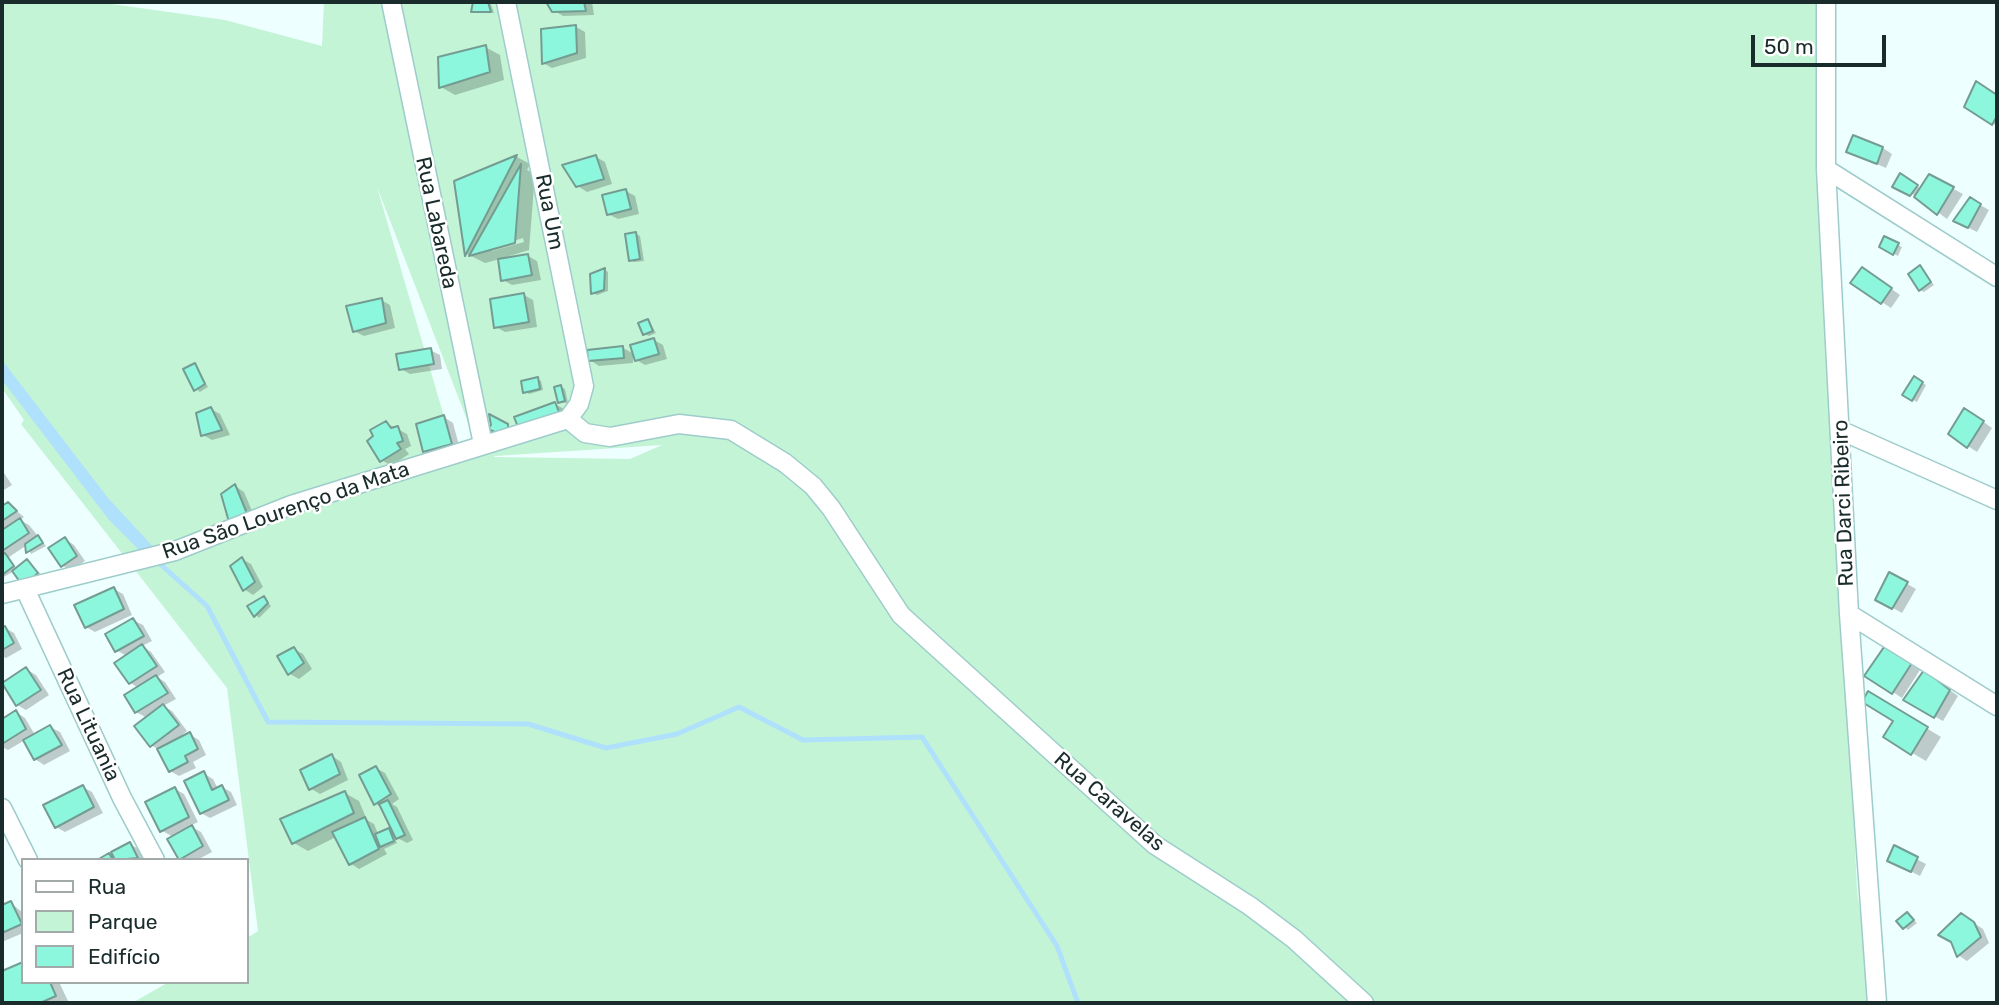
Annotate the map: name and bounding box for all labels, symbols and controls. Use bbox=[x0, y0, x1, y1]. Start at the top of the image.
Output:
scale bar bbox=[1754, 21, 1889, 65]
text: 50 m bbox=[1764, 34, 1814, 59]
street label: Rua Labareda bbox=[410, 155, 462, 291]
street label: Rua Um bbox=[529, 172, 569, 252]
street label: Rua Darci Ribeiro bbox=[1828, 419, 1860, 587]
street label: Rua São Lourenço da Mata bbox=[159, 457, 413, 565]
street label: Rua Lituania bbox=[51, 664, 125, 786]
street label: Rua Caravelas bbox=[1049, 747, 1169, 857]
legend bbox=[21, 858, 248, 984]
text: Rua bbox=[88, 874, 126, 899]
text: Parque bbox=[88, 909, 158, 934]
text: Edifício bbox=[88, 944, 160, 969]

